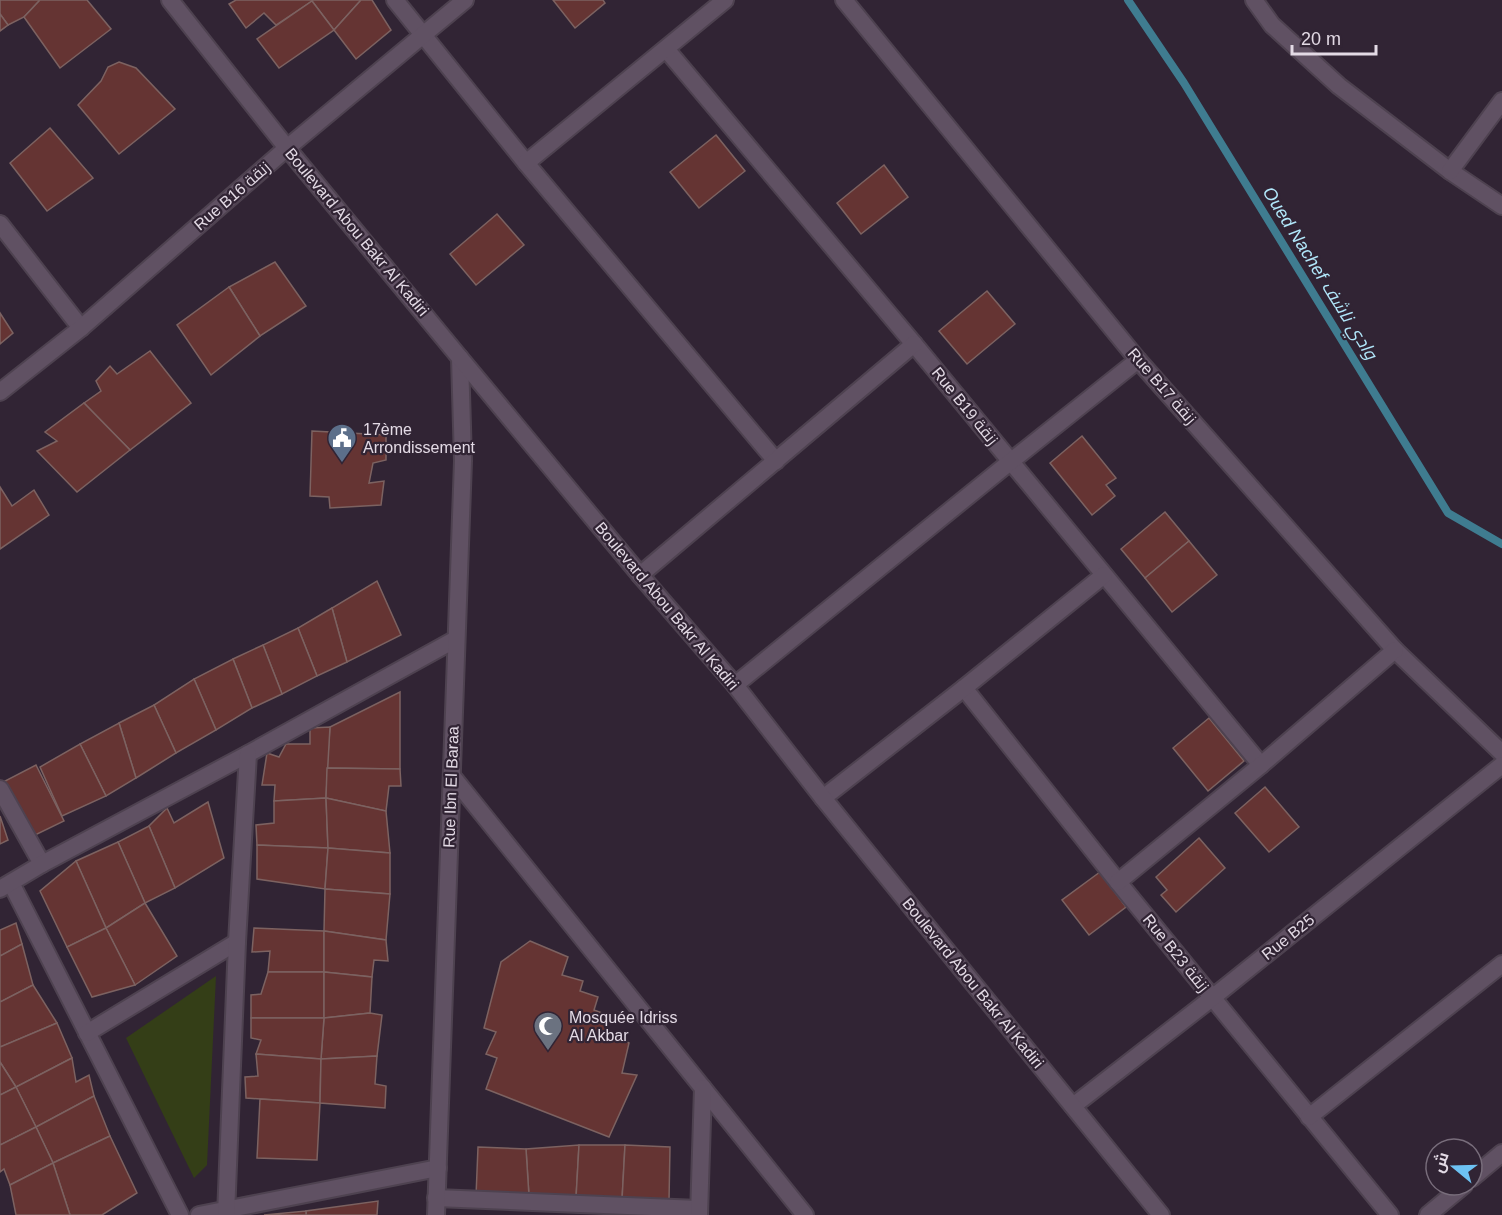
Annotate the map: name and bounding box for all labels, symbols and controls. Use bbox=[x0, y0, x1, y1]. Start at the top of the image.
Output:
scale bar bbox=[1292, 18, 1376, 56]
text: 20 m bbox=[1301, 29, 1341, 49]
street label: Boulevard Abou Bakr Al Kadiri bbox=[282, 145, 432, 319]
street label: Rue B16 زنقة bbox=[191, 159, 274, 234]
water label: Oued Nachef وادي ناشف bbox=[1255, 183, 1382, 366]
street label: Rue B17 زنقة bbox=[1124, 345, 1199, 428]
street label: Rue B19 زنقة bbox=[928, 364, 1001, 449]
place label: 17ème Arrondissement bbox=[363, 421, 476, 456]
public building icon: 17ème Arrondissement bbox=[326, 422, 358, 464]
street label: Boulevard Abou Bakr Al Kadiri bbox=[592, 519, 742, 693]
street label: Rue Ibn El Baraa bbox=[440, 726, 462, 848]
street label: Boulevard Abou Bakr Al Kadiri bbox=[899, 895, 1047, 1071]
street label: Rue B23 زنقة bbox=[1139, 911, 1212, 996]
street label: Rue B25 bbox=[1258, 911, 1318, 963]
place label: Mosquée Idriss Al Akbar bbox=[569, 1009, 678, 1044]
mosque icon: Mosquée Idriss Al Akbar bbox=[532, 1010, 564, 1052]
north arrow bbox=[1424, 1137, 1484, 1197]
text: ش bbox=[1429, 1150, 1453, 1175]

